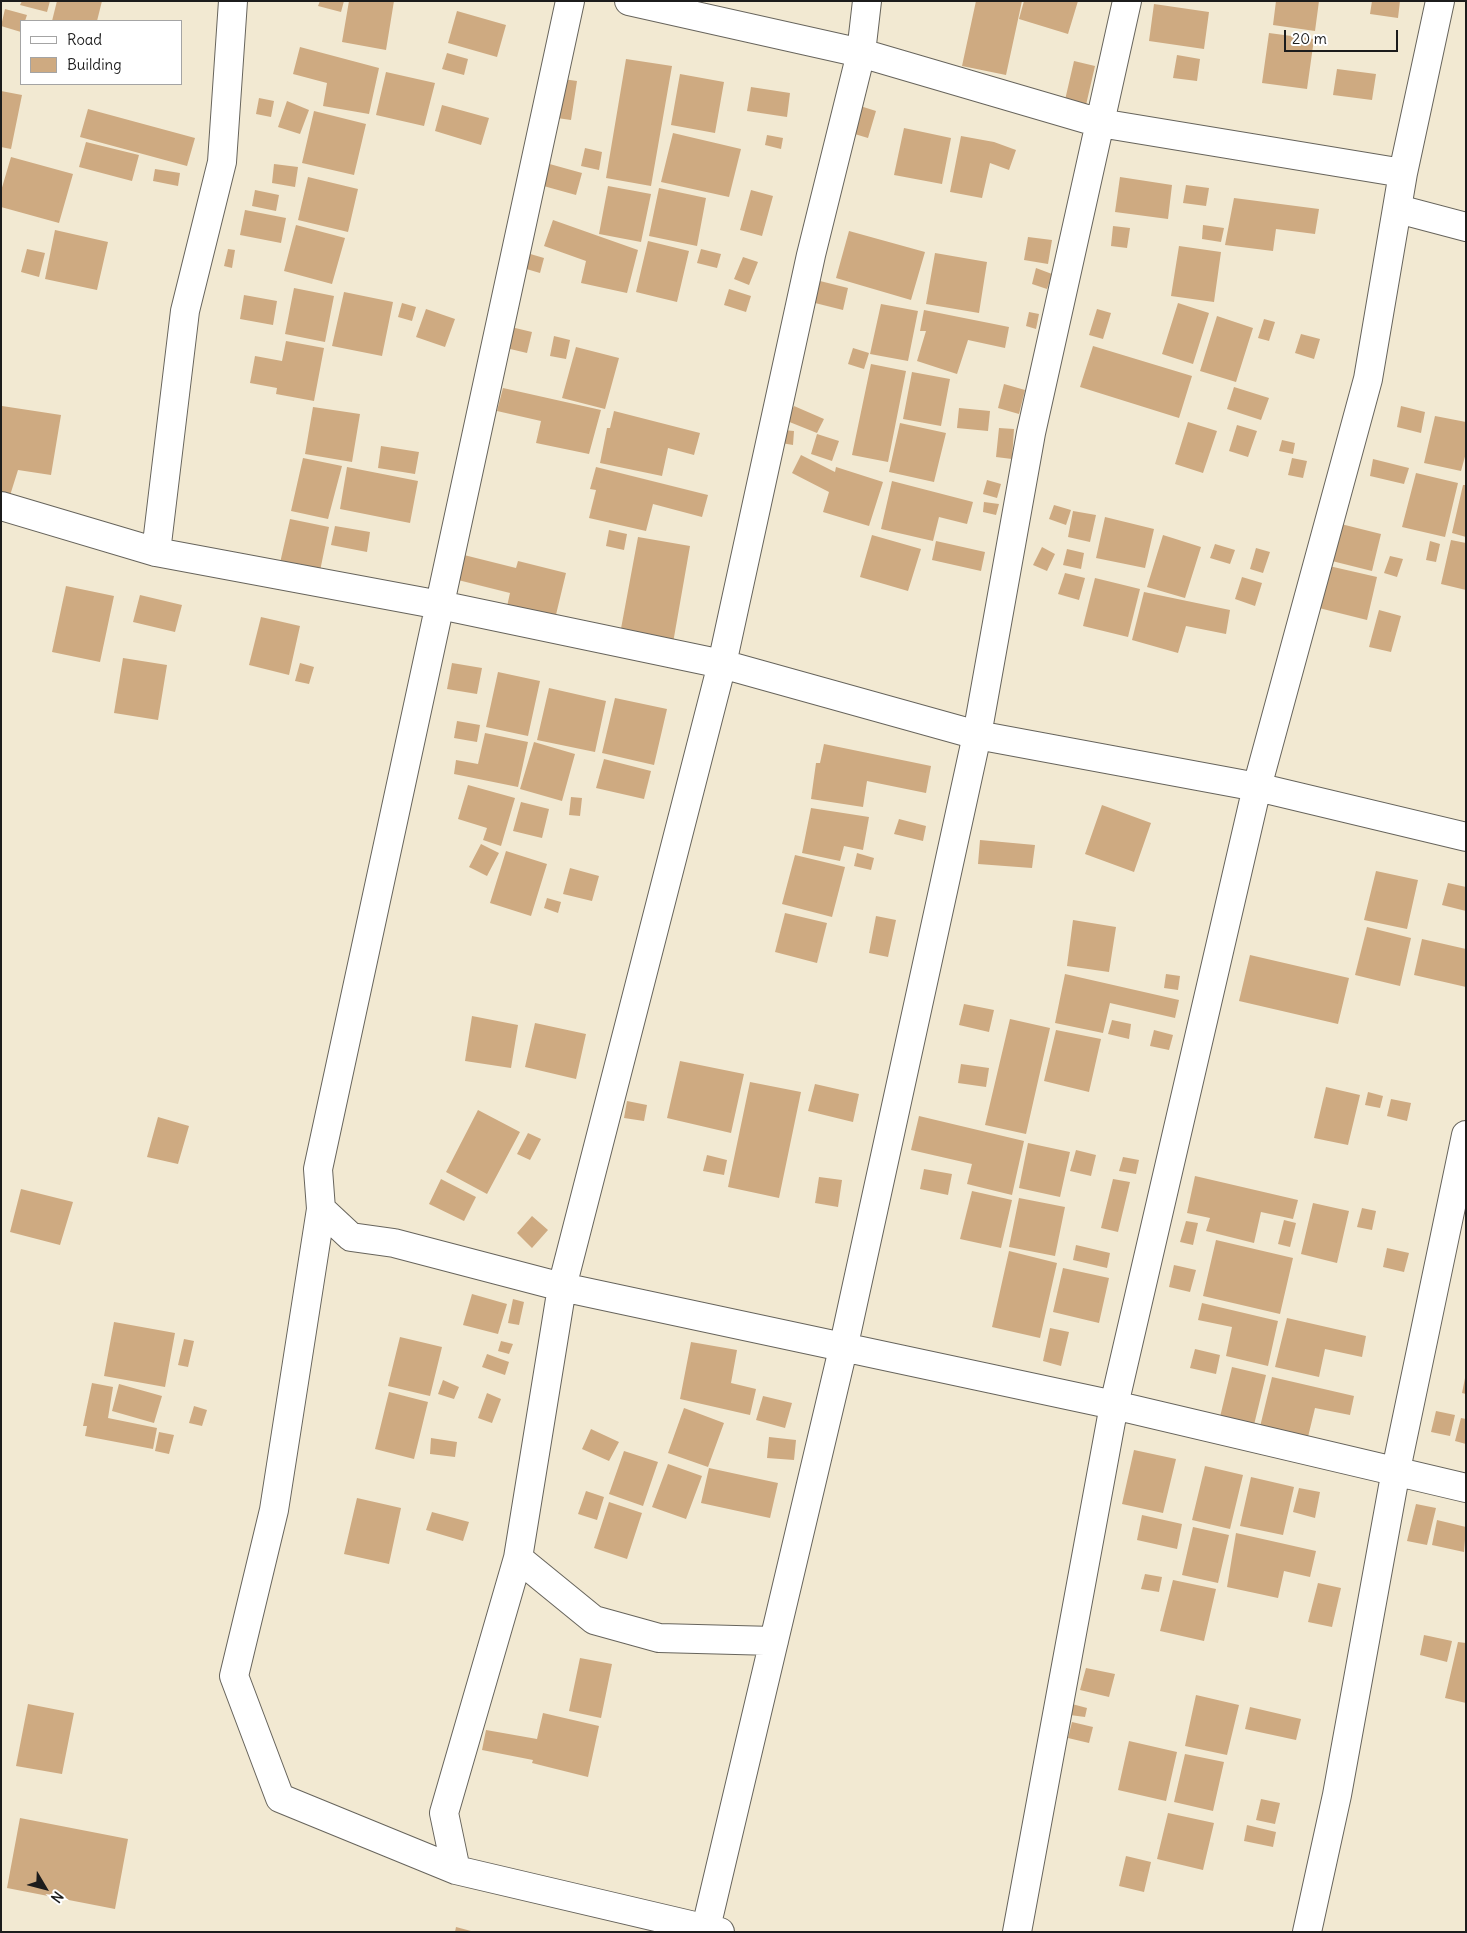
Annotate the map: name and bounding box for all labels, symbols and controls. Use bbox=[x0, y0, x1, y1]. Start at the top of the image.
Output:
legend bbox=[20, 20, 182, 85]
scale bar bbox=[1287, 20, 1401, 52]
text: 20 m bbox=[1292, 29, 1327, 48]
text: Road bbox=[67, 30, 102, 49]
text: Building bbox=[67, 55, 122, 74]
north arrow bbox=[20, 1863, 70, 1913]
text: N bbox=[47, 1888, 67, 1906]

